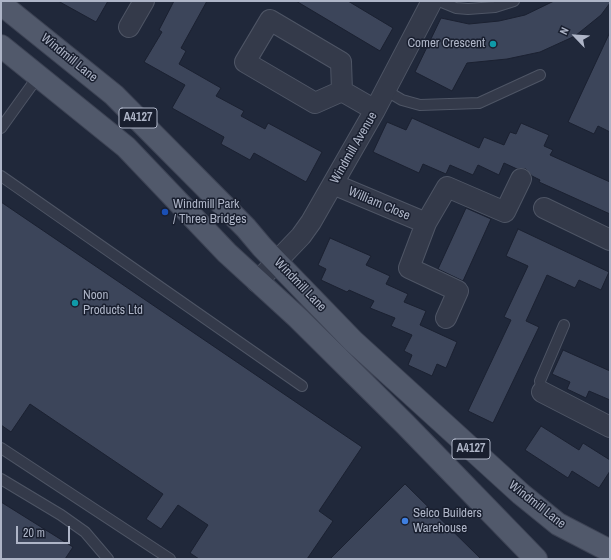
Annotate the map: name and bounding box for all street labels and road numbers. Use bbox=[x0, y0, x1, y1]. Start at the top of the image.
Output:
street label: Windmill Lane bbox=[38, 30, 100, 86]
road number: A4127 bbox=[119, 108, 157, 128]
street label: Windmill Avenue bbox=[327, 109, 381, 187]
street label: William Close bbox=[346, 184, 412, 224]
street label: Windmill Lane bbox=[271, 255, 329, 315]
road number: A4127 bbox=[452, 439, 490, 459]
street label: Windmill Lane bbox=[505, 478, 569, 532]

